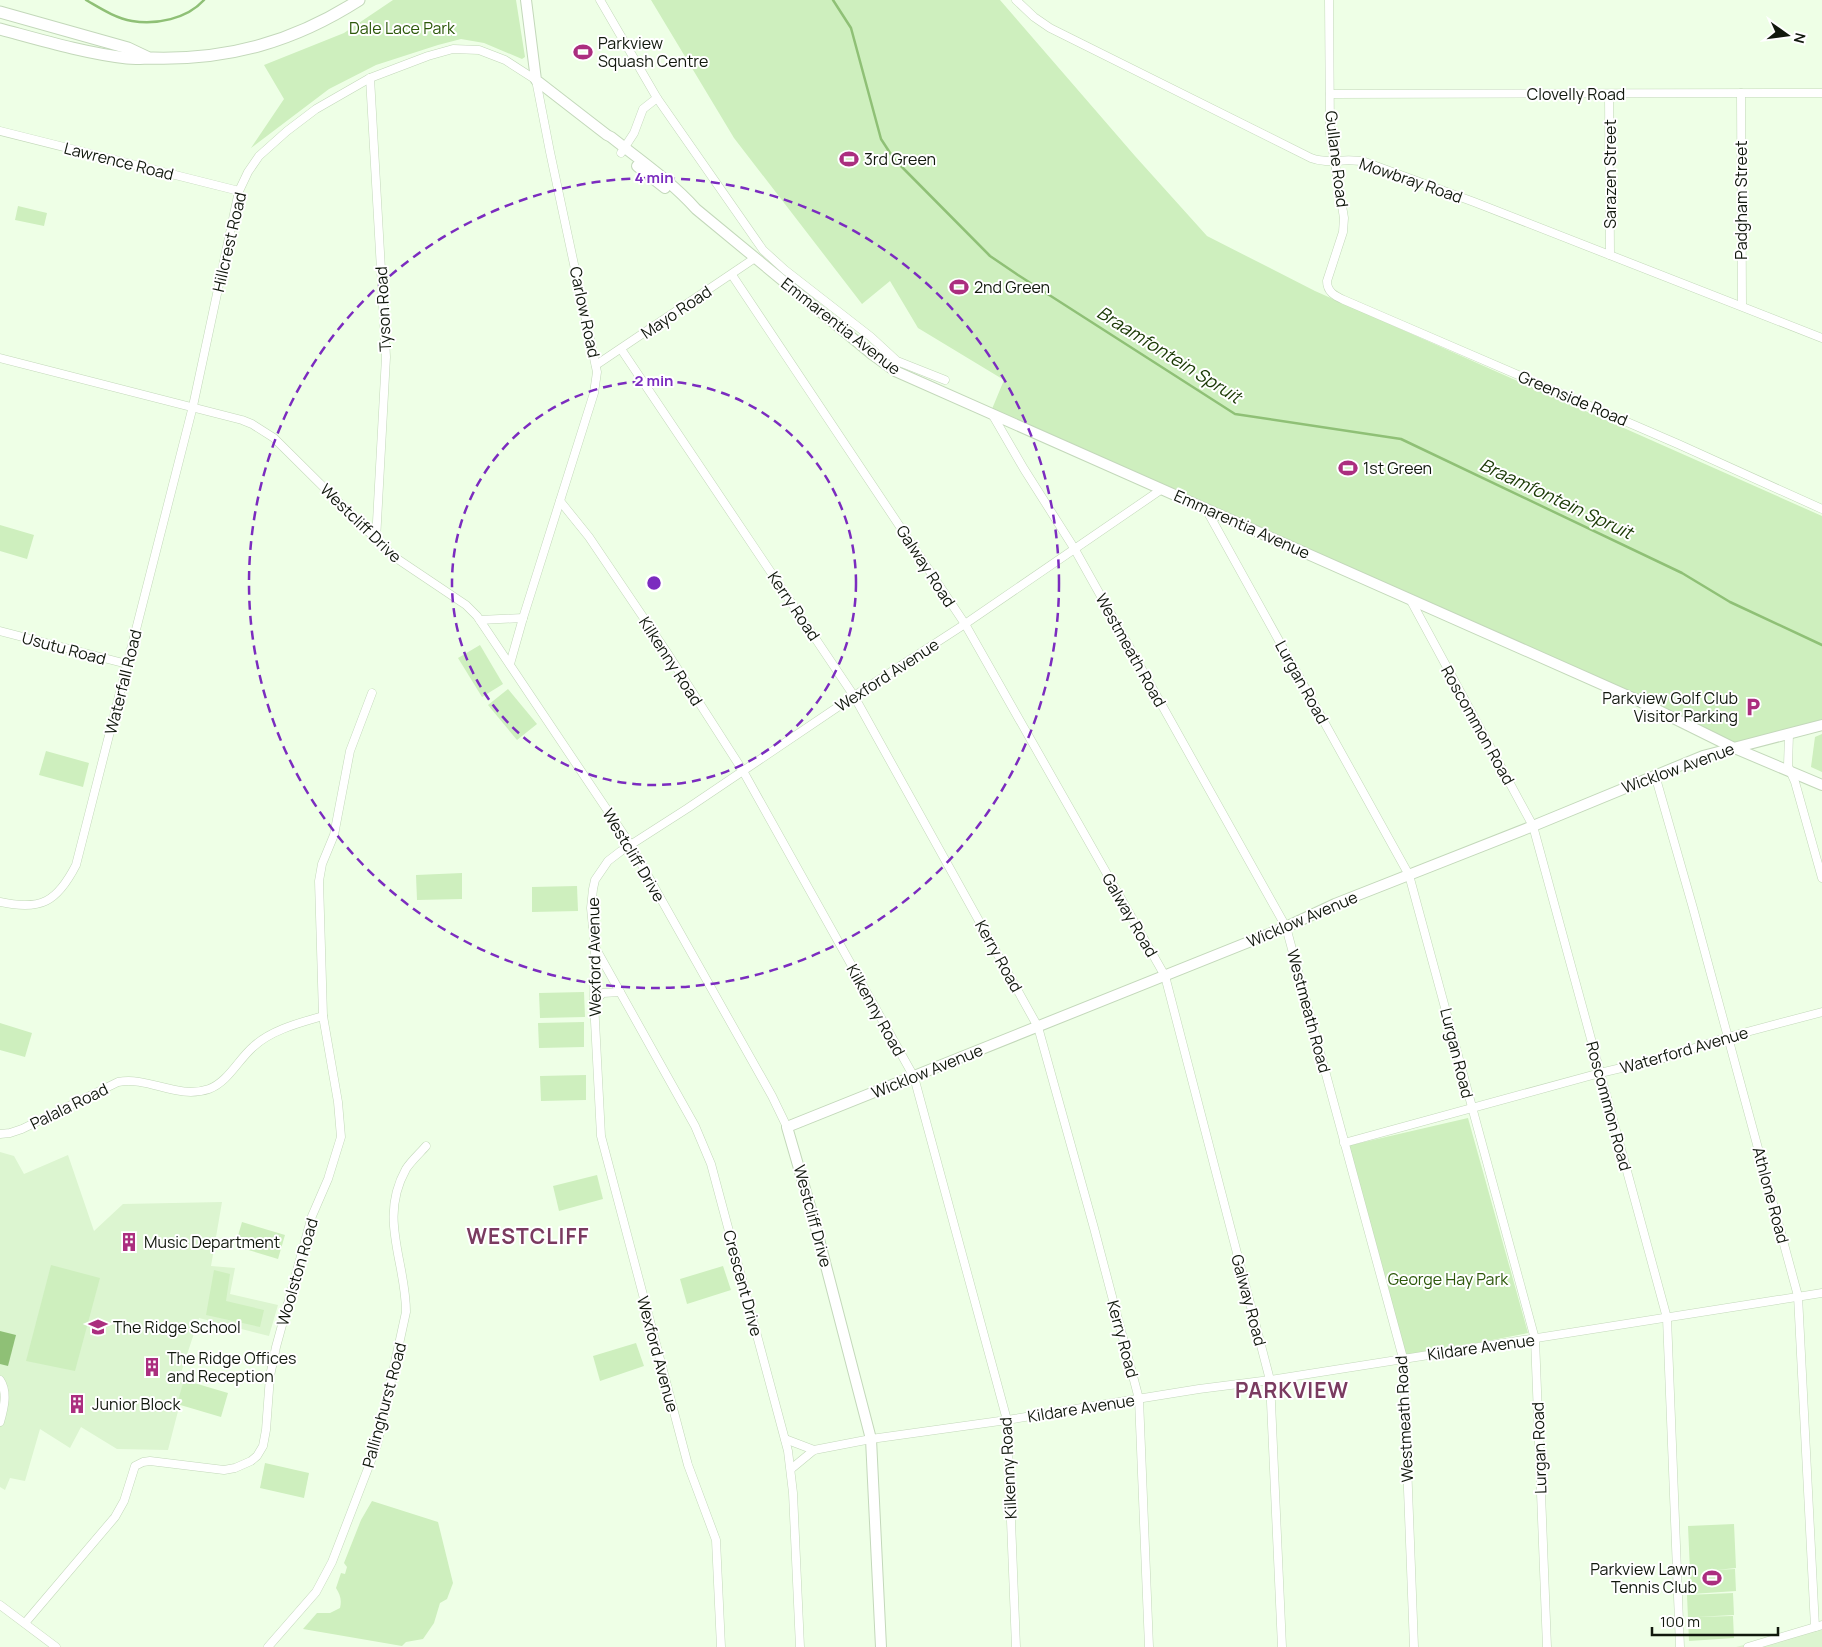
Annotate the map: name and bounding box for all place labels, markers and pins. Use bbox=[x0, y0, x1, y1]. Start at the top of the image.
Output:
place label: Parkview Squash Centre bbox=[598, 32, 708, 72]
sports icon: Parkview Squash Centre bbox=[572, 41, 594, 63]
sports icon: 3rd Green bbox=[838, 148, 860, 170]
place label: 3rd Green bbox=[864, 148, 936, 170]
sports icon: 2nd Green bbox=[948, 276, 970, 298]
place label: 2nd Green bbox=[974, 276, 1050, 298]
sports icon: 1st Green bbox=[1337, 457, 1359, 479]
place label: 1st Green bbox=[1363, 457, 1432, 479]
centre of rings bbox=[645, 574, 663, 592]
place label: Parkview Golf Club Visitor Parking bbox=[1602, 687, 1738, 727]
parking icon: Parkview Golf Club Visitor Parking bbox=[1742, 696, 1764, 718]
building icon: Music Department bbox=[118, 1231, 140, 1253]
place label: Music Department bbox=[144, 1231, 280, 1253]
school or university icon: The Ridge School bbox=[87, 1316, 109, 1338]
place label: The Ridge School bbox=[113, 1316, 241, 1338]
place label: The Ridge Offices and Reception bbox=[167, 1347, 296, 1387]
building icon: The Ridge Offices and Reception bbox=[141, 1356, 163, 1378]
building icon: Junior Block bbox=[66, 1393, 88, 1415]
place label: Junior Block bbox=[92, 1393, 181, 1415]
place label: Parkview Lawn Tennis Club bbox=[1590, 1558, 1697, 1598]
sports icon: Parkview Lawn Tennis Club bbox=[1701, 1567, 1723, 1589]

